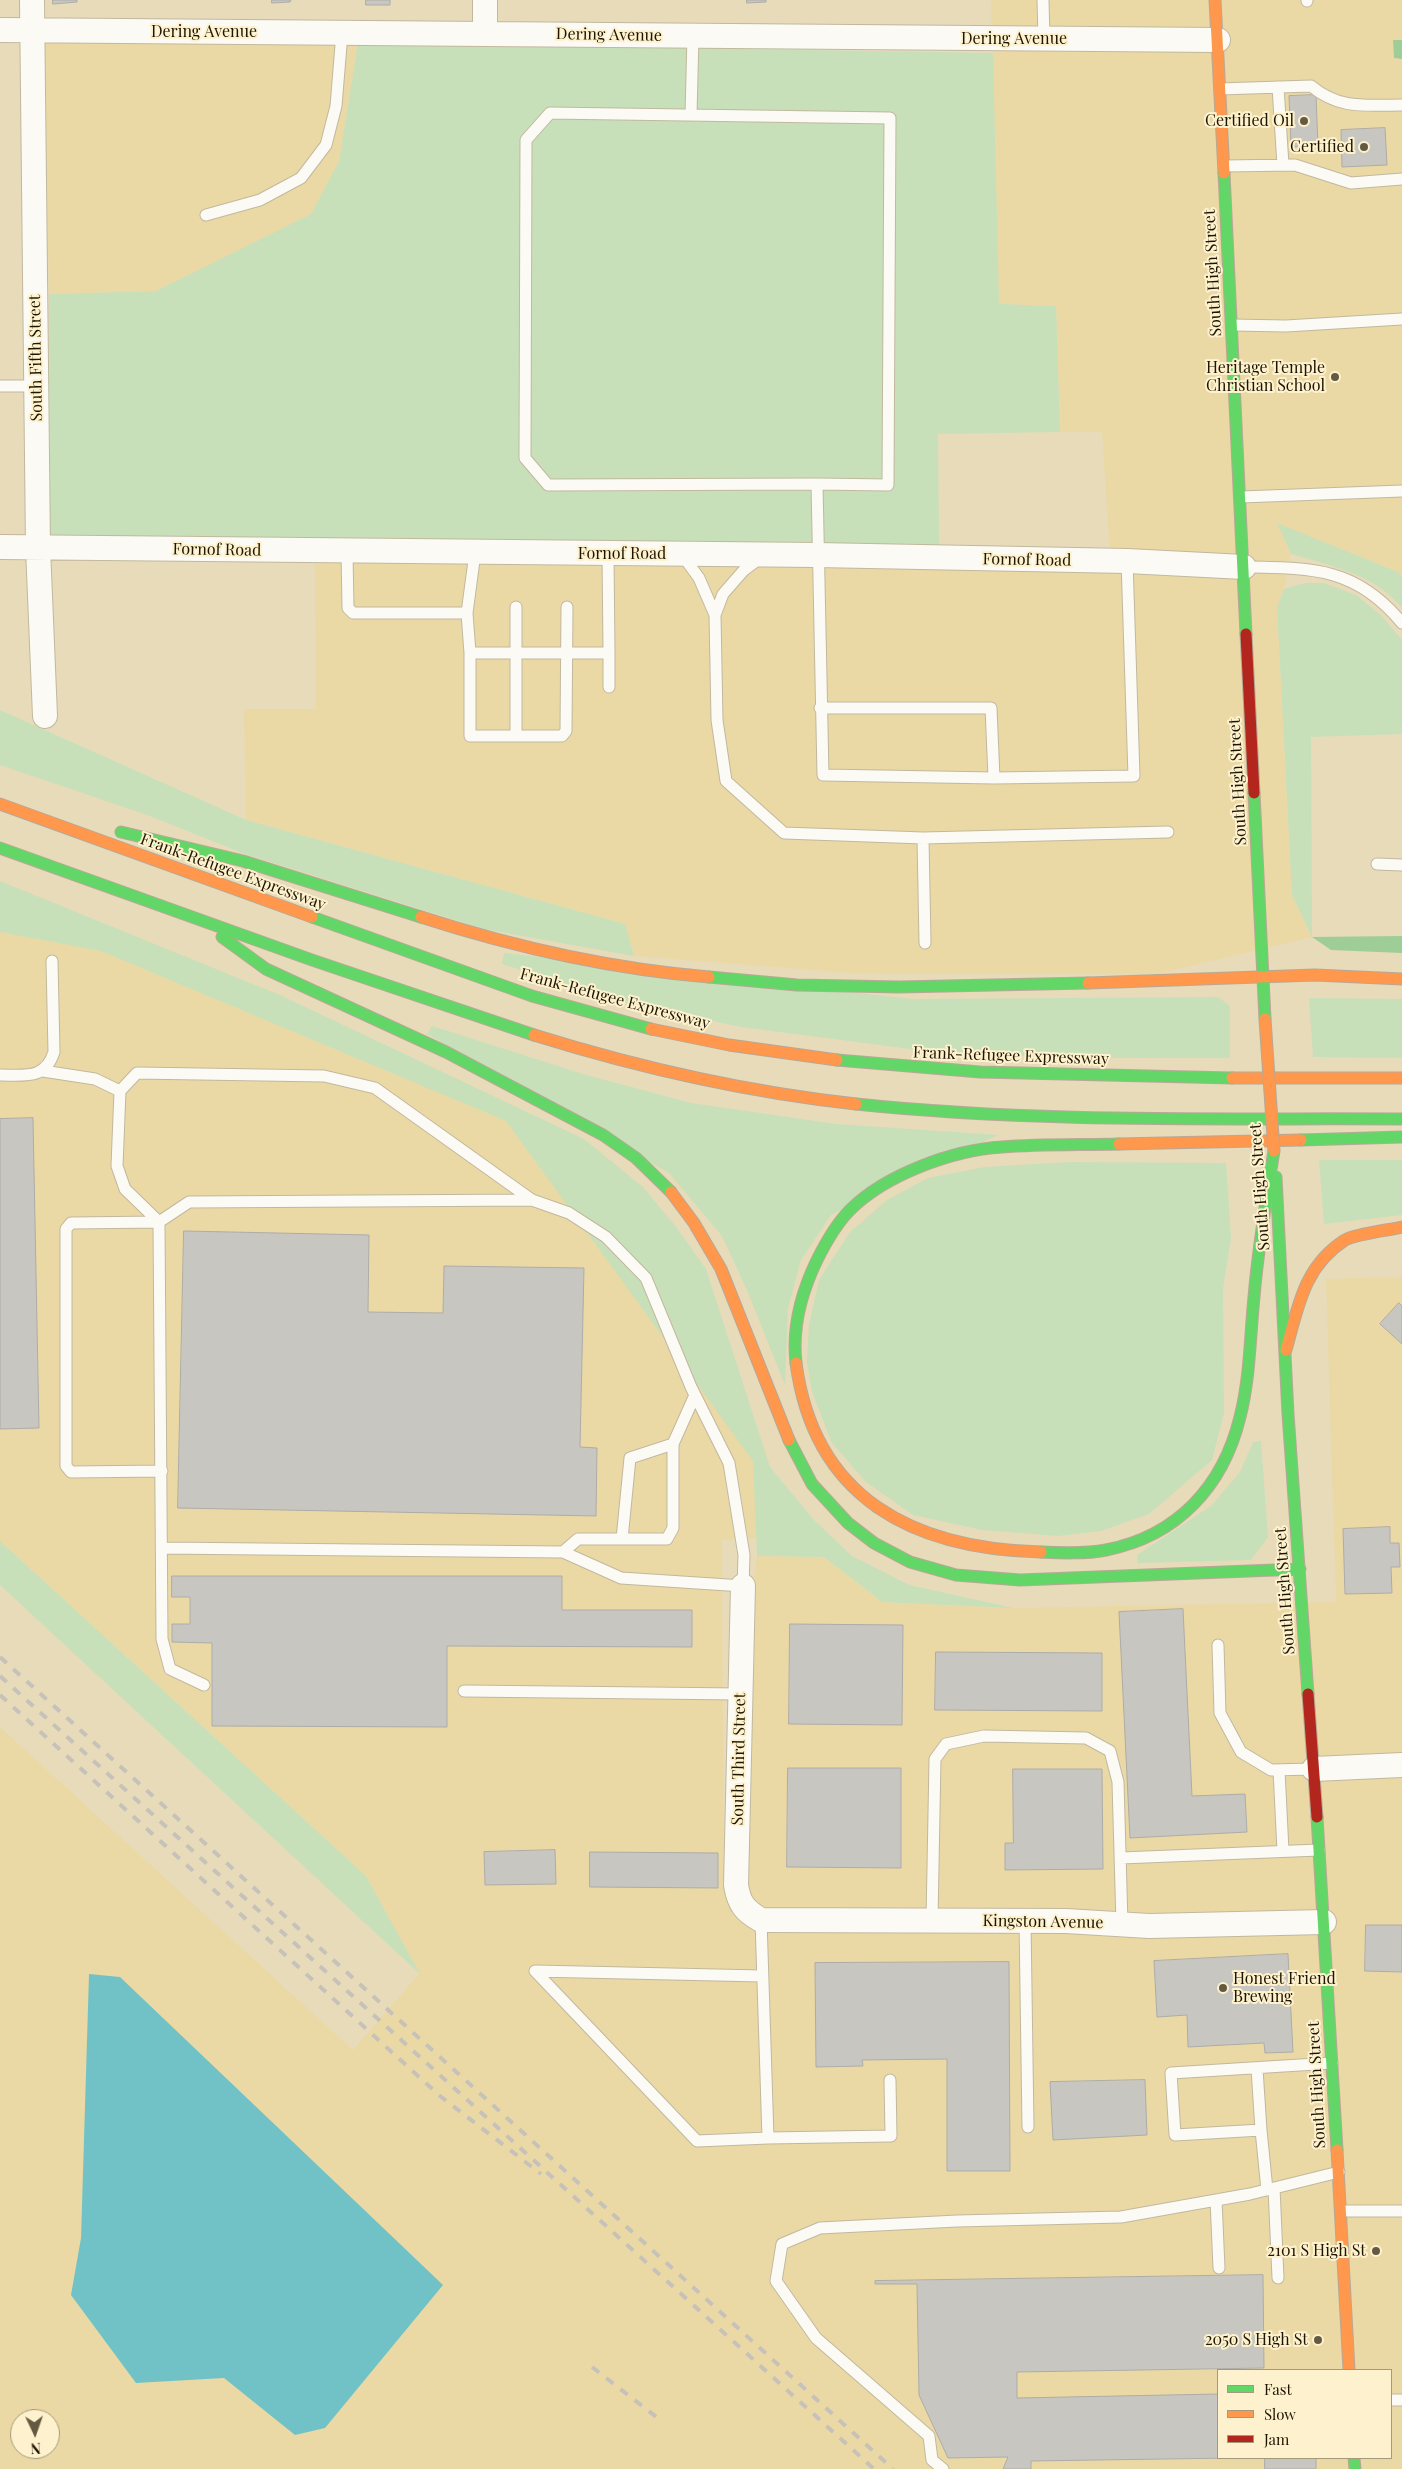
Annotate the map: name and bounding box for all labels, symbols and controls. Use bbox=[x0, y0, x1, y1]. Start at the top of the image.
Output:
street label: Dering Avenue bbox=[151, 22, 257, 42]
street label: Dering Avenue bbox=[556, 24, 662, 46]
street label: Dering Avenue bbox=[961, 29, 1067, 49]
place label: Certified Oil bbox=[1205, 111, 1294, 131]
marker: Certified Oil bbox=[1298, 115, 1310, 127]
place label: Certified bbox=[1290, 137, 1354, 157]
marker: Certified bbox=[1358, 141, 1370, 153]
street label: South High Street bbox=[1200, 209, 1226, 337]
street label: South Fifth Street bbox=[25, 294, 47, 422]
place label: Heritage Temple Christian School bbox=[1206, 358, 1325, 396]
marker: Heritage Temple Christian School bbox=[1329, 371, 1341, 383]
street label: Fornof Road bbox=[173, 540, 261, 560]
street label: Fornof Road bbox=[578, 544, 666, 564]
street label: Fornof Road bbox=[983, 550, 1071, 570]
street label: South High Street bbox=[1225, 718, 1251, 846]
street label: Frank-Refugee Expressway bbox=[138, 829, 328, 915]
street label: Frank-Refugee Expressway bbox=[518, 964, 712, 1034]
street label: Frank-Refugee Expressway bbox=[913, 1043, 1109, 1069]
street label: South High Street bbox=[1246, 1123, 1274, 1251]
street label: South High Street bbox=[1271, 1527, 1299, 1655]
street label: South Third Street bbox=[728, 1692, 750, 1826]
street label: Kingston Avenue bbox=[982, 1911, 1104, 1933]
place label: Honest Friend Brewing bbox=[1233, 1969, 1336, 2007]
marker: Honest Friend Brewing bbox=[1217, 1982, 1229, 1994]
street label: South High Street bbox=[1304, 2021, 1330, 2149]
place label: 2101 S High St bbox=[1267, 2241, 1366, 2261]
marker: 2101 S High St bbox=[1370, 2245, 1382, 2257]
place label: 2050 S High St bbox=[1205, 2330, 1308, 2350]
marker: 2050 S High St bbox=[1312, 2334, 1324, 2346]
legend bbox=[1217, 2369, 1392, 2459]
text: Fast bbox=[1264, 2379, 1292, 2399]
text: Slow bbox=[1264, 2404, 1296, 2424]
north arrow bbox=[10, 2409, 60, 2459]
text: Jam bbox=[1264, 2429, 1289, 2449]
text: N bbox=[30, 2439, 41, 2458]

